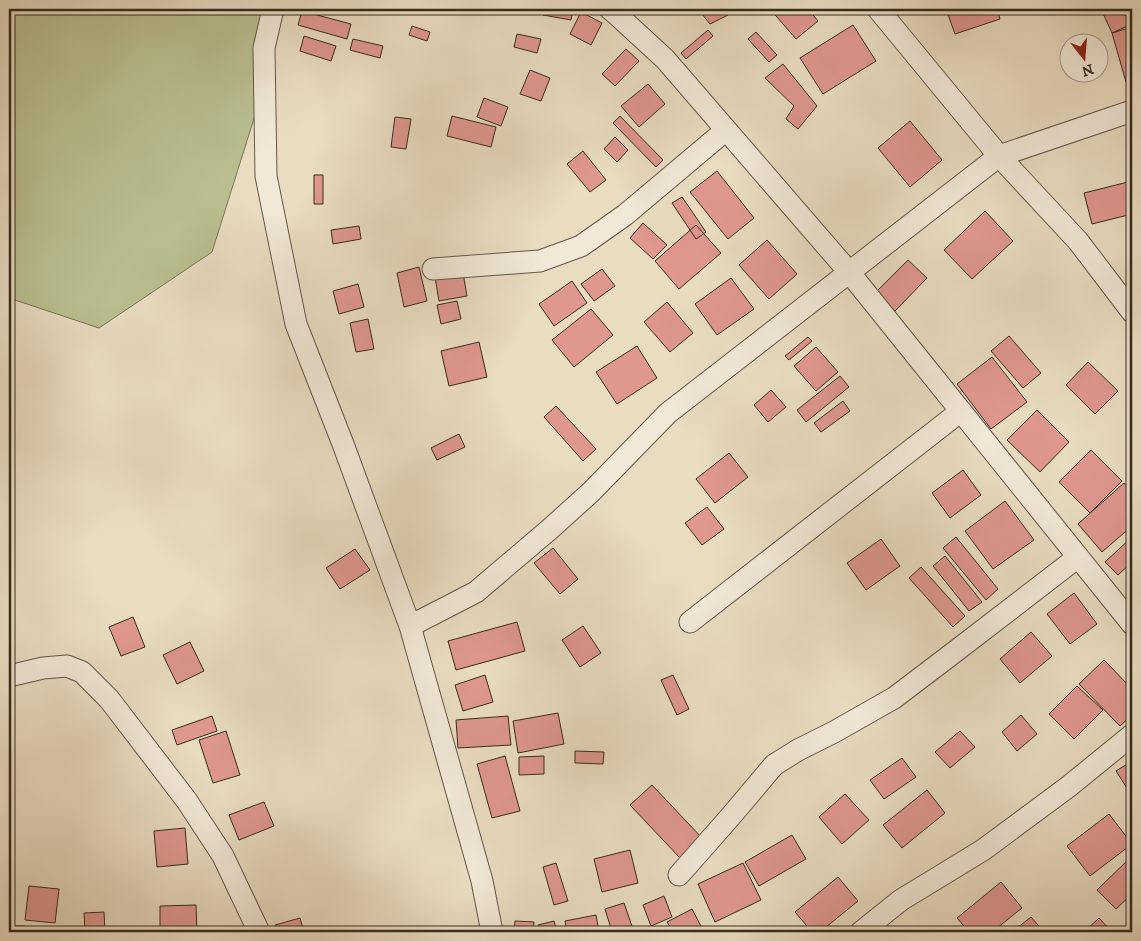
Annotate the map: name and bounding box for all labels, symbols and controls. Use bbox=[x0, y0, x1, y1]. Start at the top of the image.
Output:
north arrow bbox=[1058, 32, 1108, 82]
text: N bbox=[1079, 59, 1096, 80]

